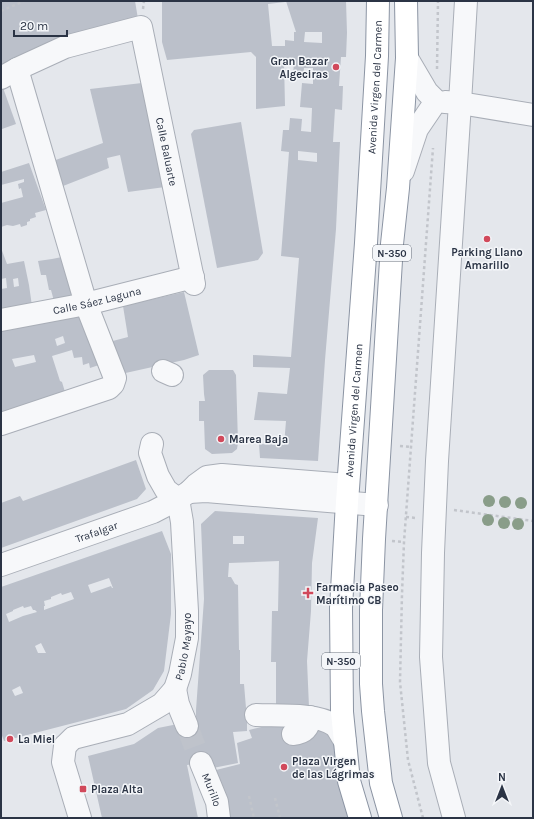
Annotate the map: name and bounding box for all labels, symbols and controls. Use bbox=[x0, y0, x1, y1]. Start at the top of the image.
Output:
scale bar bbox=[14, 12, 67, 38]
text: 20 m bbox=[20, 19, 48, 33]
street label: Avenida Virgen del Carmen bbox=[365, 20, 385, 154]
place label: Gran Bazar Algeciras bbox=[270, 55, 329, 81]
marker: Gran Bazar Algeciras bbox=[331, 62, 341, 72]
street label: Calle Baluarte bbox=[153, 116, 180, 188]
marker: Parking Llano Amarillo bbox=[482, 234, 492, 244]
road number: N-350 bbox=[373, 245, 411, 261]
place label: Parking Llano Amarillo bbox=[451, 246, 523, 272]
street label: Calle Sáez Laguna bbox=[52, 284, 143, 317]
street label: Avenida Virgen del Carmen bbox=[343, 343, 366, 478]
place label: Marea Baja bbox=[229, 433, 288, 446]
marker: Marea Baja bbox=[216, 434, 226, 444]
street label: Trafalgar bbox=[74, 519, 119, 546]
place label: Farmacia Paseo Marítimo CB bbox=[316, 581, 399, 607]
marker: Farmacia Paseo Marítimo CB bbox=[303, 588, 313, 598]
street label: Pablo Mayayo bbox=[172, 613, 194, 682]
road number: N-350 bbox=[322, 653, 360, 669]
place label: La Miel bbox=[18, 733, 55, 746]
marker: La Miel bbox=[5, 734, 15, 744]
place label: Plaza Virgen de las Lágrimas bbox=[292, 755, 375, 781]
marker: Plaza Virgen de las Lágrimas bbox=[279, 762, 289, 772]
north arrow bbox=[482, 767, 522, 807]
street label: Murillo bbox=[199, 771, 224, 807]
text: N bbox=[498, 771, 506, 784]
place label: Plaza Alta bbox=[91, 783, 143, 796]
marker: Plaza Alta bbox=[78, 784, 88, 794]

